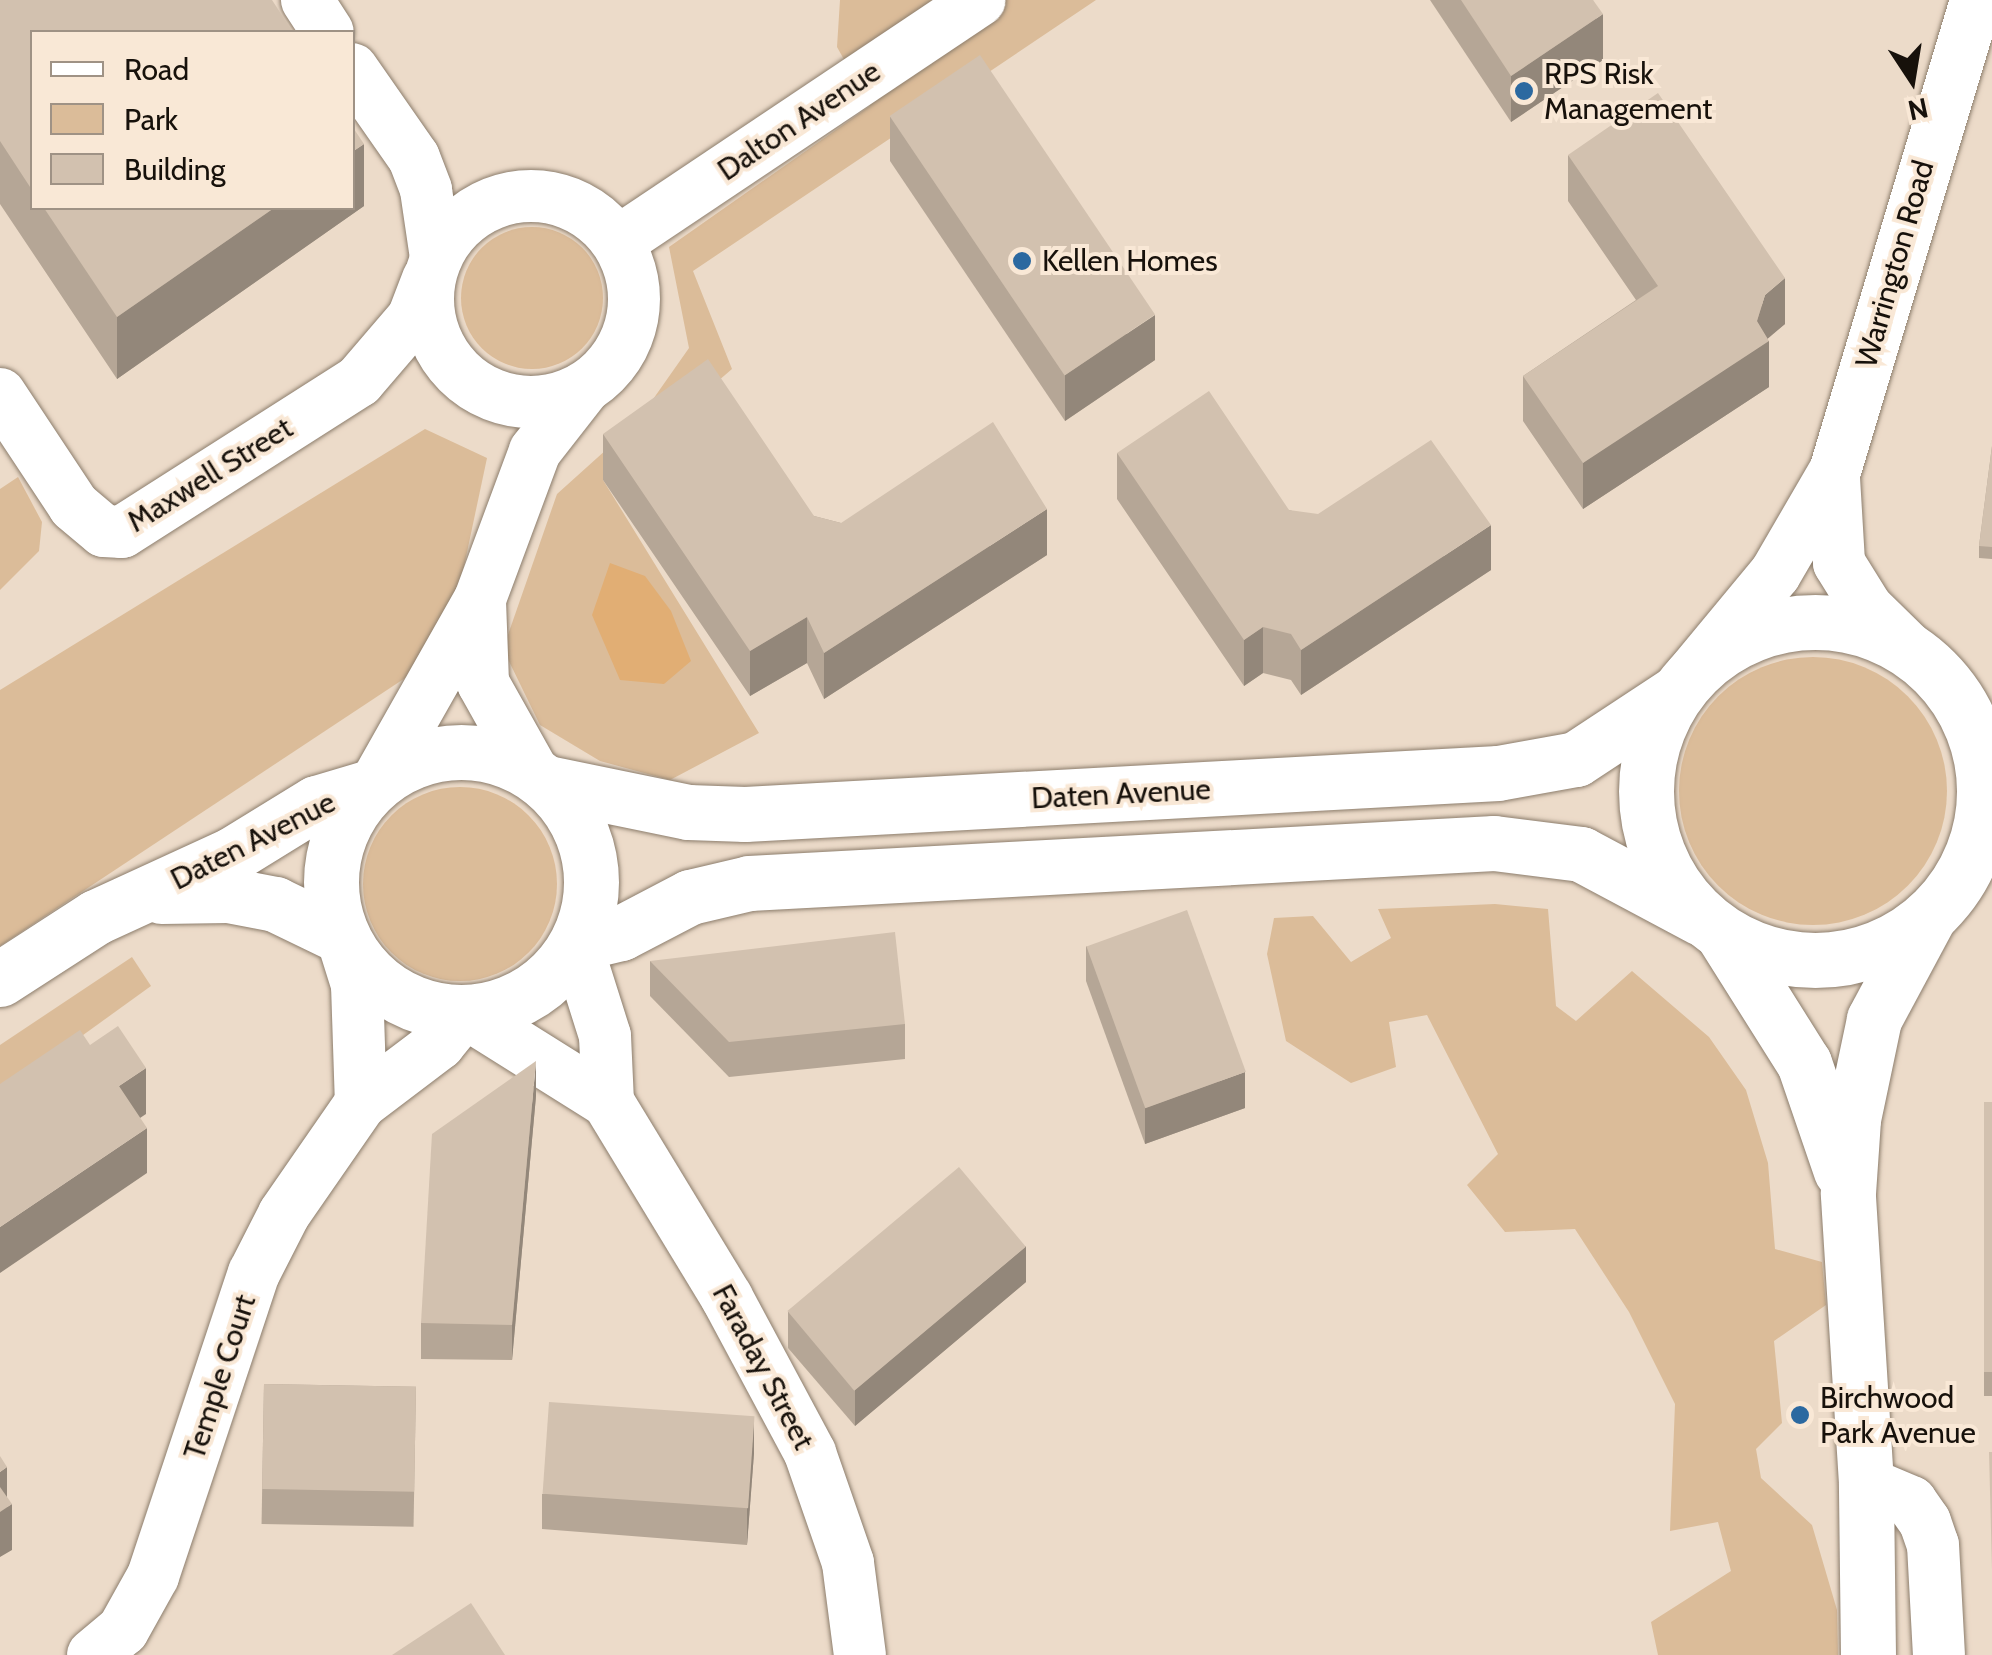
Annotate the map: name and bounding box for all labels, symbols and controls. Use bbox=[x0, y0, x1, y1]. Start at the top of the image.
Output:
legend bbox=[30, 30, 355, 210]
north arrow bbox=[1862, 30, 1962, 130]
text: Road bbox=[124, 51, 189, 88]
street label: Dalton Avenue bbox=[711, 54, 887, 188]
place label: RPS Risk Management bbox=[1544, 56, 1712, 126]
marker: RPS Risk Management bbox=[1513, 80, 1535, 102]
text: N bbox=[1905, 91, 1931, 128]
text: Park bbox=[124, 101, 178, 138]
text: Building bbox=[124, 151, 226, 188]
street label: Warrington Road bbox=[1848, 156, 1942, 372]
place label: Kellen Homes bbox=[1042, 243, 1218, 279]
marker: Kellen Homes bbox=[1011, 250, 1033, 272]
street label: Maxwell Street bbox=[121, 410, 299, 540]
street label: Daten Avenue bbox=[1030, 771, 1212, 817]
street label: Daten Avenue bbox=[165, 784, 341, 898]
street label: Faraday Street bbox=[705, 1278, 821, 1456]
street label: Temple Court bbox=[176, 1290, 264, 1464]
place label: Birchwood Park Avenue bbox=[1820, 1380, 1976, 1450]
marker: Birchwood Park Avenue bbox=[1789, 1404, 1811, 1426]

